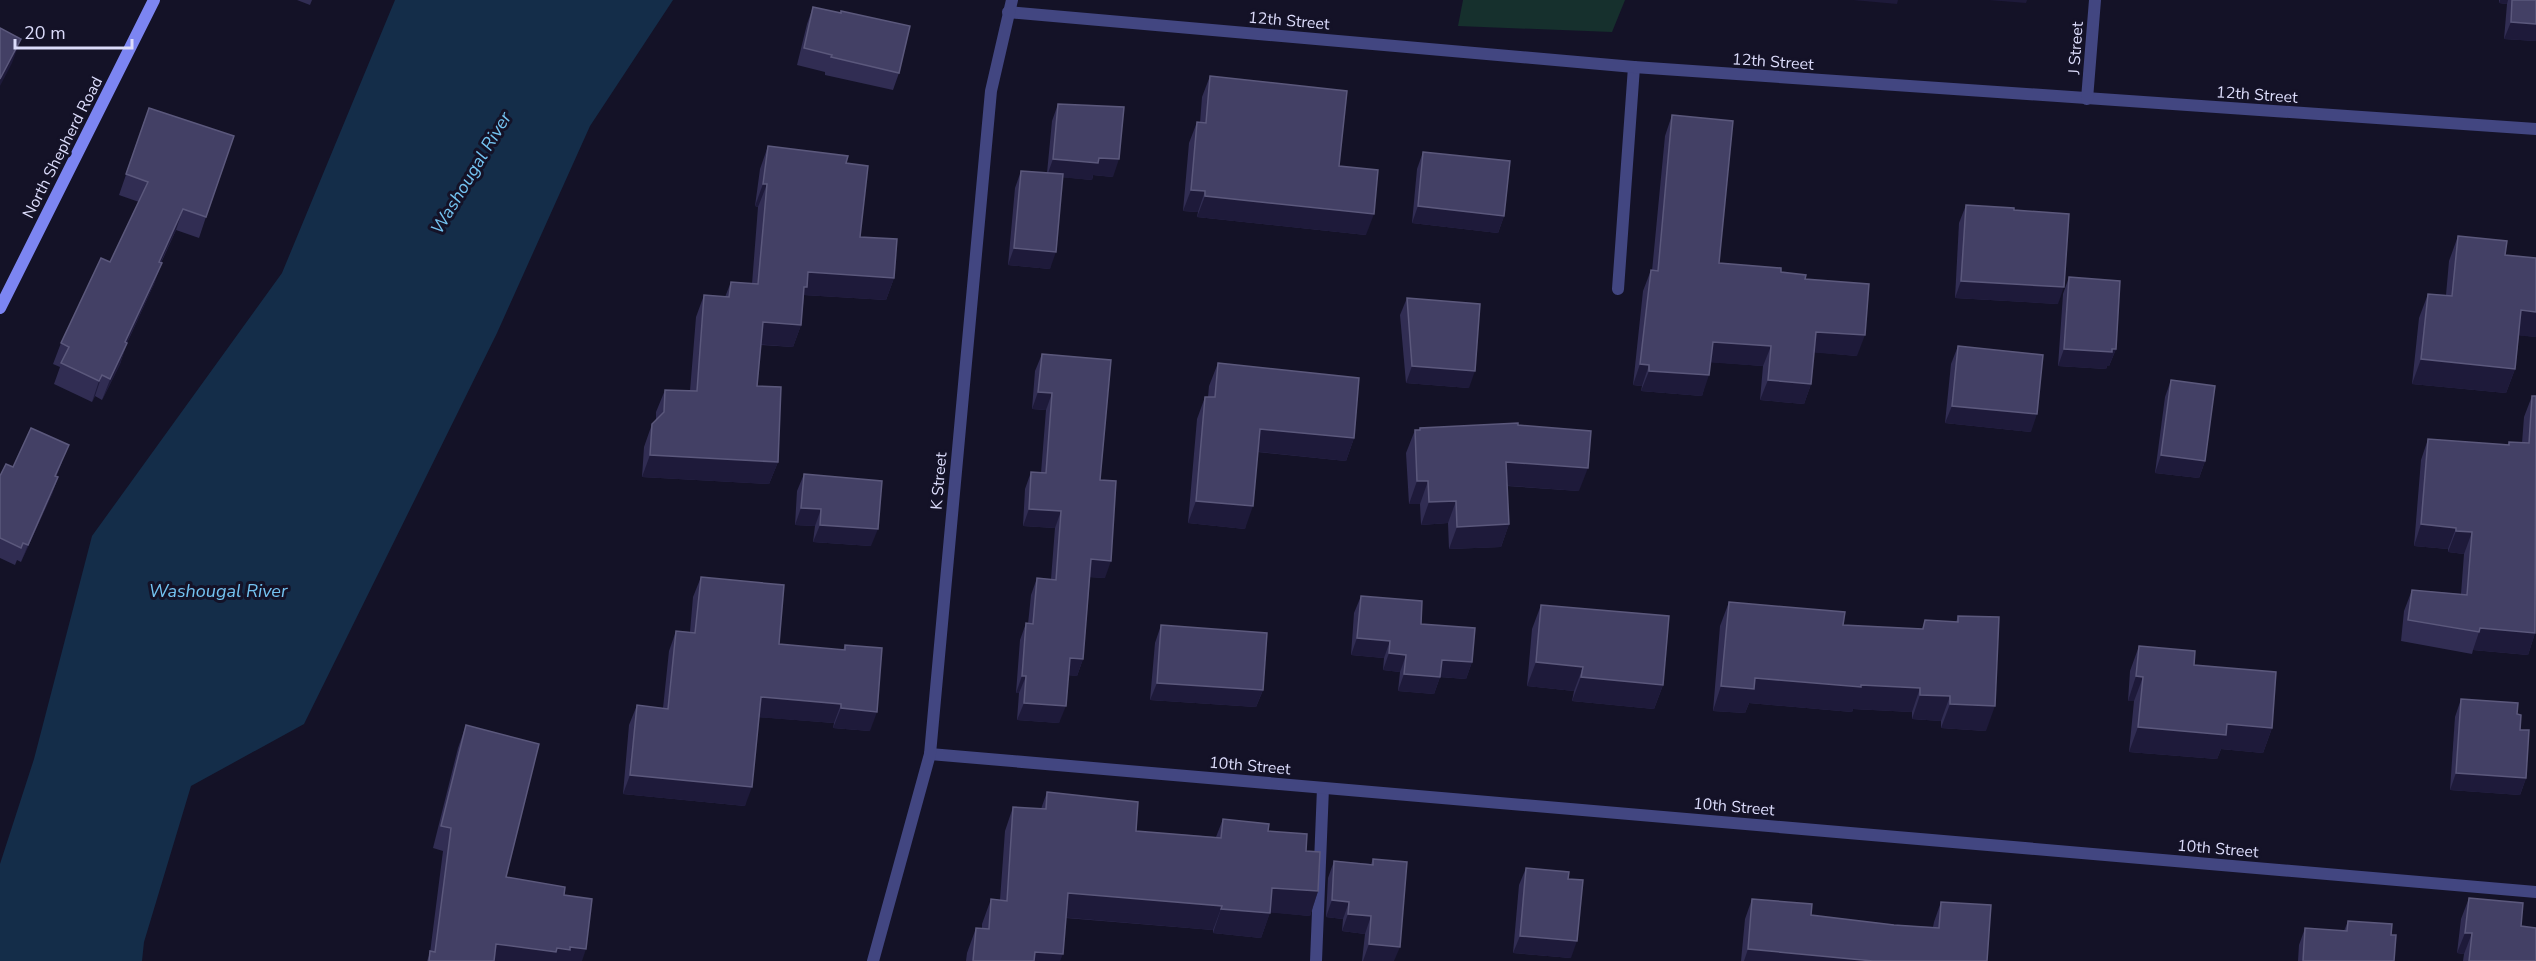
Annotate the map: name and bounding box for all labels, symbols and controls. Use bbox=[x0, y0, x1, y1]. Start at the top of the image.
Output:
street label: 12th Street bbox=[1247, 6, 1331, 36]
scale bar bbox=[15, 12, 132, 50]
street label: J Street bbox=[2063, 20, 2089, 76]
text: 20 m bbox=[24, 21, 66, 45]
street label: 12th Street bbox=[1731, 48, 1815, 76]
street label: North Shepherd Road bbox=[18, 73, 108, 222]
street label: 12th Street bbox=[2215, 81, 2299, 109]
water label: Washougal River bbox=[425, 107, 517, 239]
street label: K Street bbox=[926, 451, 953, 511]
water label: Washougal River bbox=[149, 579, 288, 603]
street label: 10th Street bbox=[1208, 751, 1292, 781]
street label: 10th Street bbox=[1692, 792, 1776, 822]
street label: 10th Street bbox=[2176, 834, 2260, 864]

